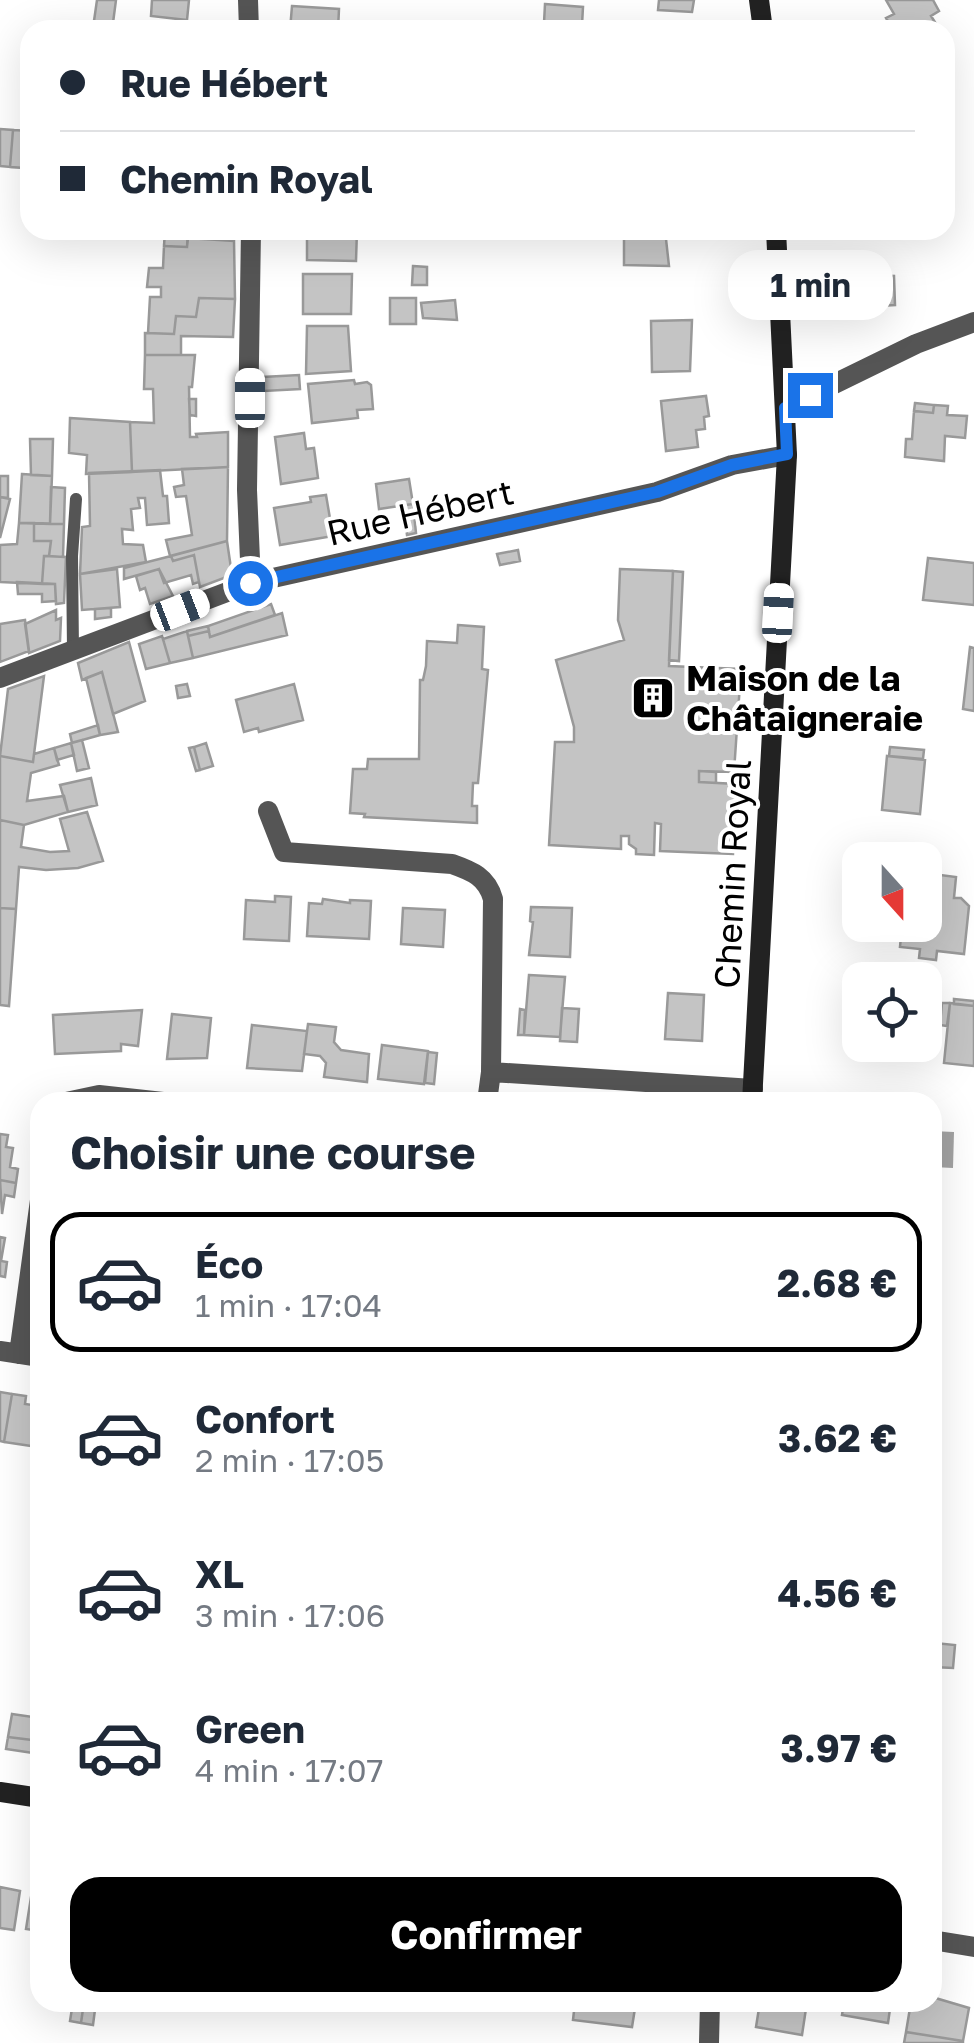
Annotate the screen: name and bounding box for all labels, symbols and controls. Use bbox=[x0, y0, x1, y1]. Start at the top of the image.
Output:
text: Rue Hébert bbox=[120, 60, 328, 105]
text: Chemin Royal bbox=[120, 156, 373, 201]
callout: 1 min bbox=[728, 250, 892, 320]
text: 1 min bbox=[770, 266, 851, 304]
car bbox=[235, 368, 265, 428]
route end bbox=[788, 373, 833, 418]
street label: Rue Hébert bbox=[323, 470, 517, 554]
route start bbox=[228, 561, 273, 606]
car bbox=[761, 582, 795, 644]
car bbox=[147, 585, 213, 635]
place label: Maison de la Châtaigneraie bbox=[686, 657, 923, 739]
building icon: Maison de la Châtaigneraie bbox=[630, 675, 676, 721]
street label: Chemin Royal bbox=[705, 758, 759, 990]
north arrow bbox=[842, 842, 942, 942]
map controls bbox=[842, 842, 942, 1062]
button: locate bbox=[842, 962, 942, 1062]
text: Choisir une course bbox=[70, 1125, 476, 1179]
icon: car bbox=[75, 1237, 165, 1327]
text: Éco bbox=[195, 1241, 263, 1286]
text: 2.68 € bbox=[777, 1260, 897, 1305]
text: 1 min · 17:04 bbox=[195, 1286, 382, 1324]
icon: car bbox=[75, 1392, 165, 1482]
text: Confort bbox=[195, 1396, 335, 1441]
text: 3.62 € bbox=[778, 1415, 897, 1460]
text: 2 min · 17:05 bbox=[195, 1441, 384, 1479]
icon: car bbox=[75, 1547, 165, 1637]
text: XL bbox=[195, 1551, 244, 1596]
text: 4.56 € bbox=[777, 1570, 897, 1615]
text: 3 min · 17:06 bbox=[195, 1596, 385, 1634]
icon: car bbox=[75, 1702, 165, 1792]
text: Green bbox=[195, 1706, 305, 1751]
text: 3.97 € bbox=[781, 1725, 897, 1770]
text: 4 min · 17:07 bbox=[195, 1751, 384, 1789]
button: Confirmer bbox=[70, 1877, 902, 1992]

